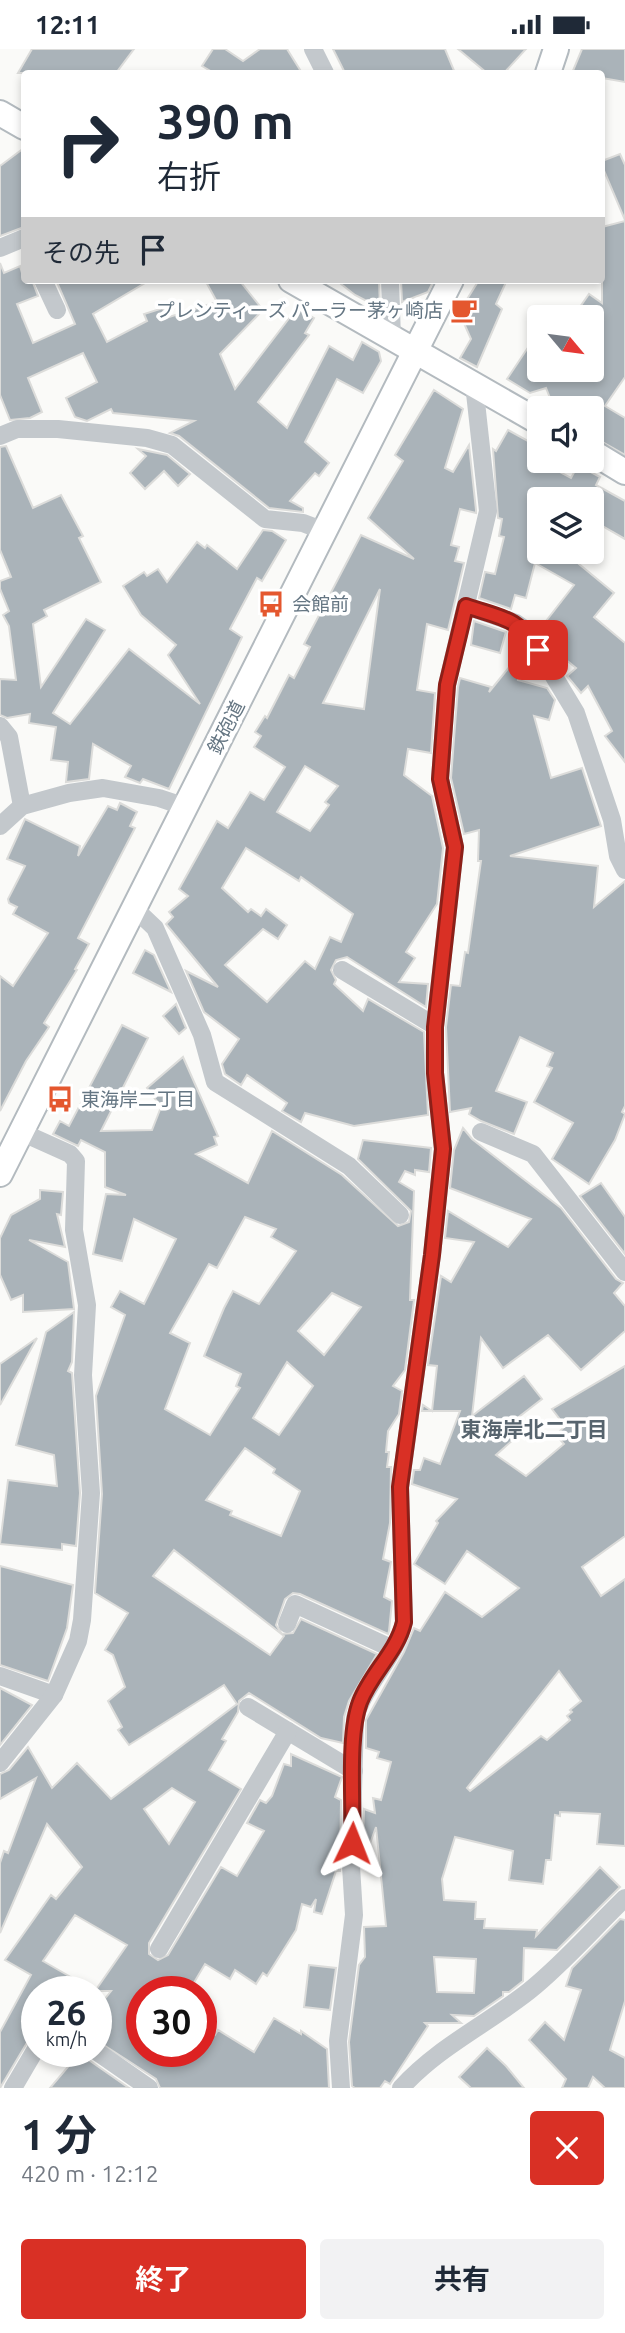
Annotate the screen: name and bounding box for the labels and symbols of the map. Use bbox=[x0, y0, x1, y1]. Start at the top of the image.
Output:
cafe icon: プレンティーズ パーラー茅ヶ崎店 bbox=[449, 295, 479, 325]
place label: プレンティーズ パーラー茅ヶ崎店 bbox=[156, 299, 443, 321]
north arrow bbox=[527, 305, 604, 381]
bus stop icon: 会館前 bbox=[256, 589, 286, 619]
place label: 会館前 bbox=[292, 593, 349, 615]
pin bbox=[508, 620, 568, 680]
street label: 鉄砲道 bbox=[203, 697, 249, 757]
bus stop icon: 東海岸二丁目 bbox=[45, 1084, 75, 1114]
place label: 東海岸二丁目 bbox=[81, 1088, 195, 1110]
district label: 東海岸北二丁目 bbox=[461, 1417, 608, 1441]
position arrow bbox=[315, 1806, 389, 1880]
speed limit sign: 30 bbox=[126, 1976, 217, 2067]

